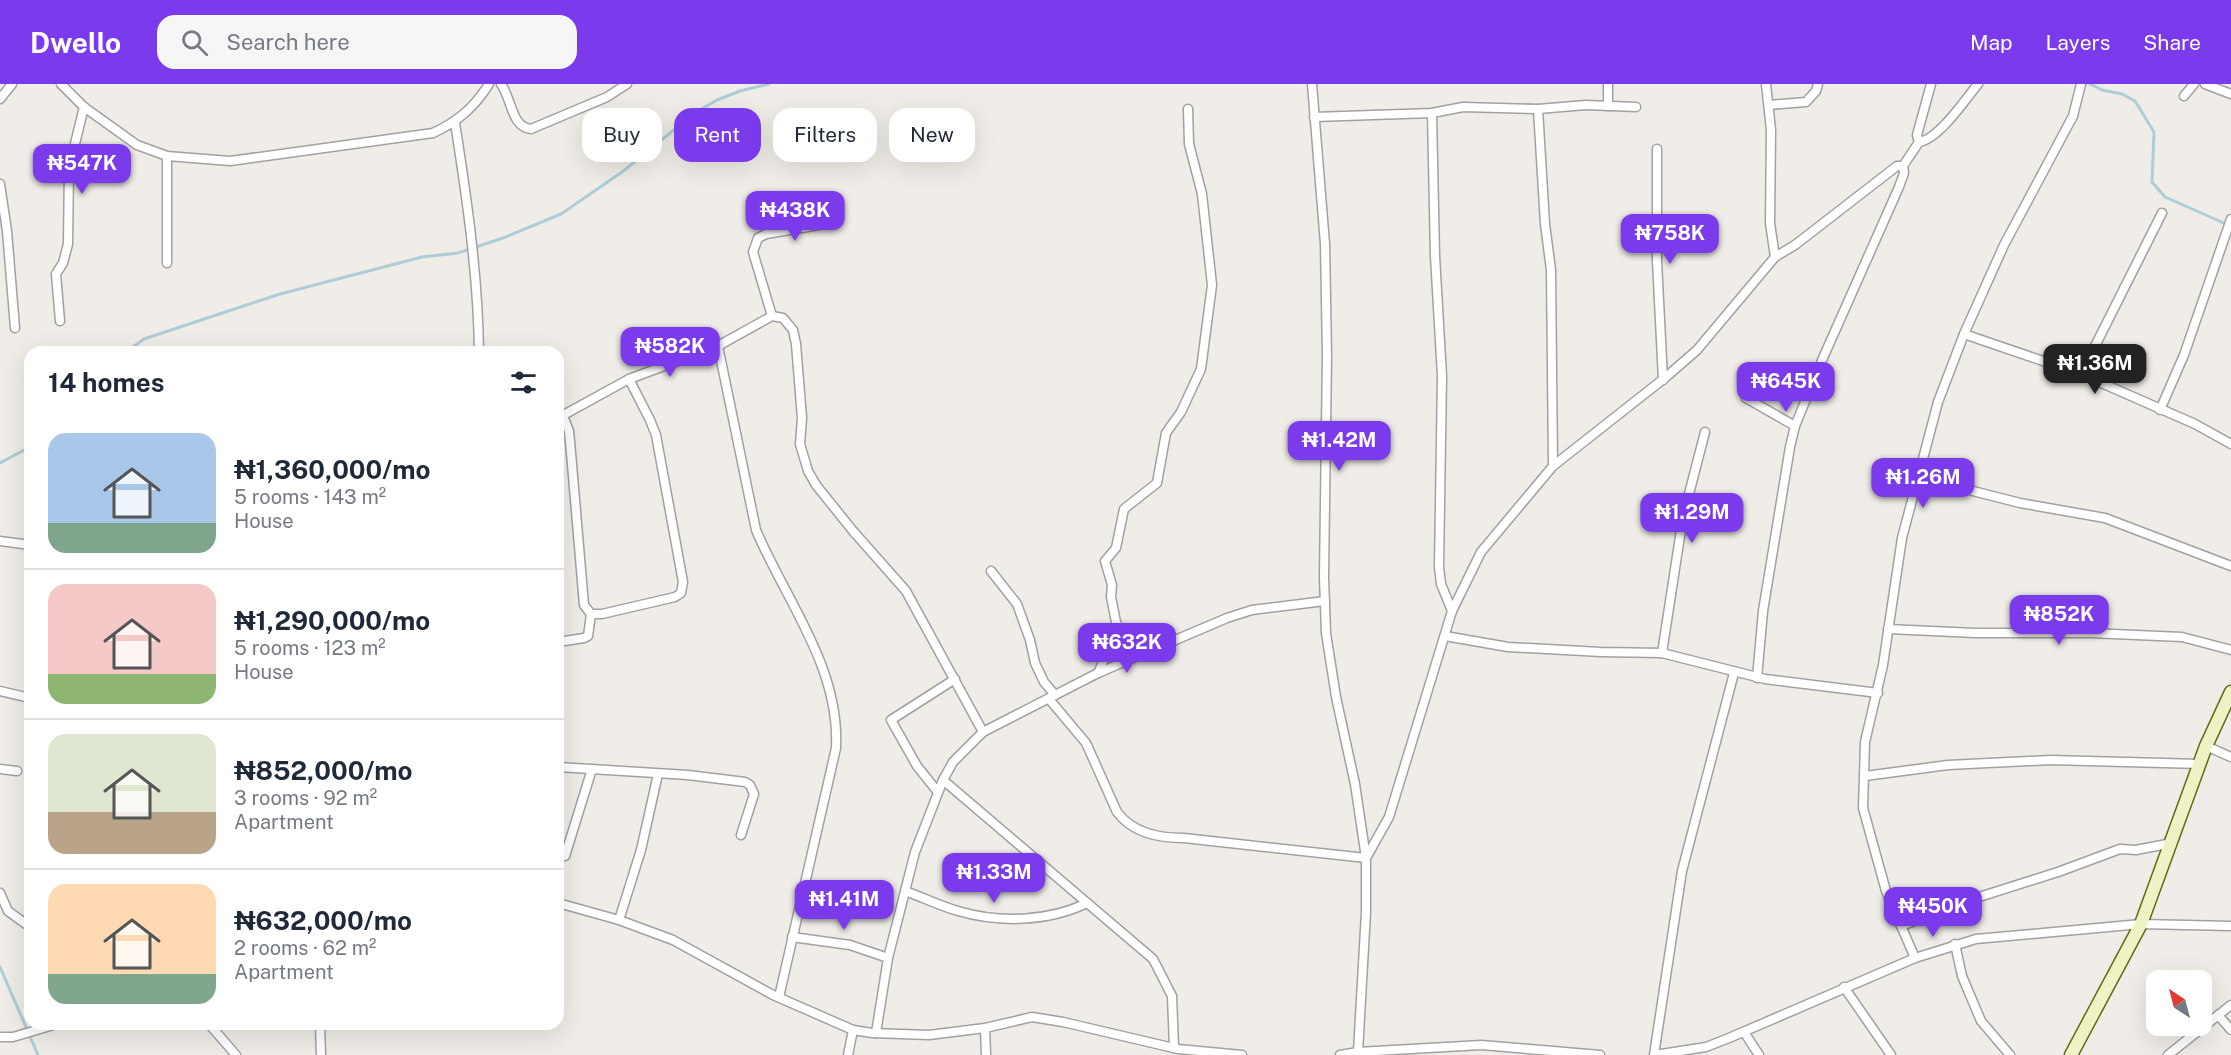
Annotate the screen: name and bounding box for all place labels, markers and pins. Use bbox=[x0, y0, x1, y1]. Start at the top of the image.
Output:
pin: ₦547K bbox=[40, 144, 124, 195]
pin: ₦438K bbox=[753, 191, 837, 242]
pin: ₦758K bbox=[1628, 214, 1712, 265]
pin: ₦582K bbox=[628, 327, 712, 378]
pin: ₦1.36M bbox=[2046, 344, 2144, 395]
pin: ₦645K bbox=[1744, 362, 1828, 413]
pin: ₦1.42M bbox=[1290, 421, 1388, 472]
pin: ₦1.26M bbox=[1874, 458, 1972, 509]
pin: ₦1.29M bbox=[1643, 493, 1741, 544]
pin: ₦852K bbox=[2017, 595, 2101, 646]
pin: ₦632K bbox=[1085, 623, 1169, 674]
pin: ₦1.33M bbox=[945, 853, 1043, 904]
pin: ₦1.41M bbox=[795, 880, 893, 931]
pin: ₦450K bbox=[1891, 887, 1975, 938]

